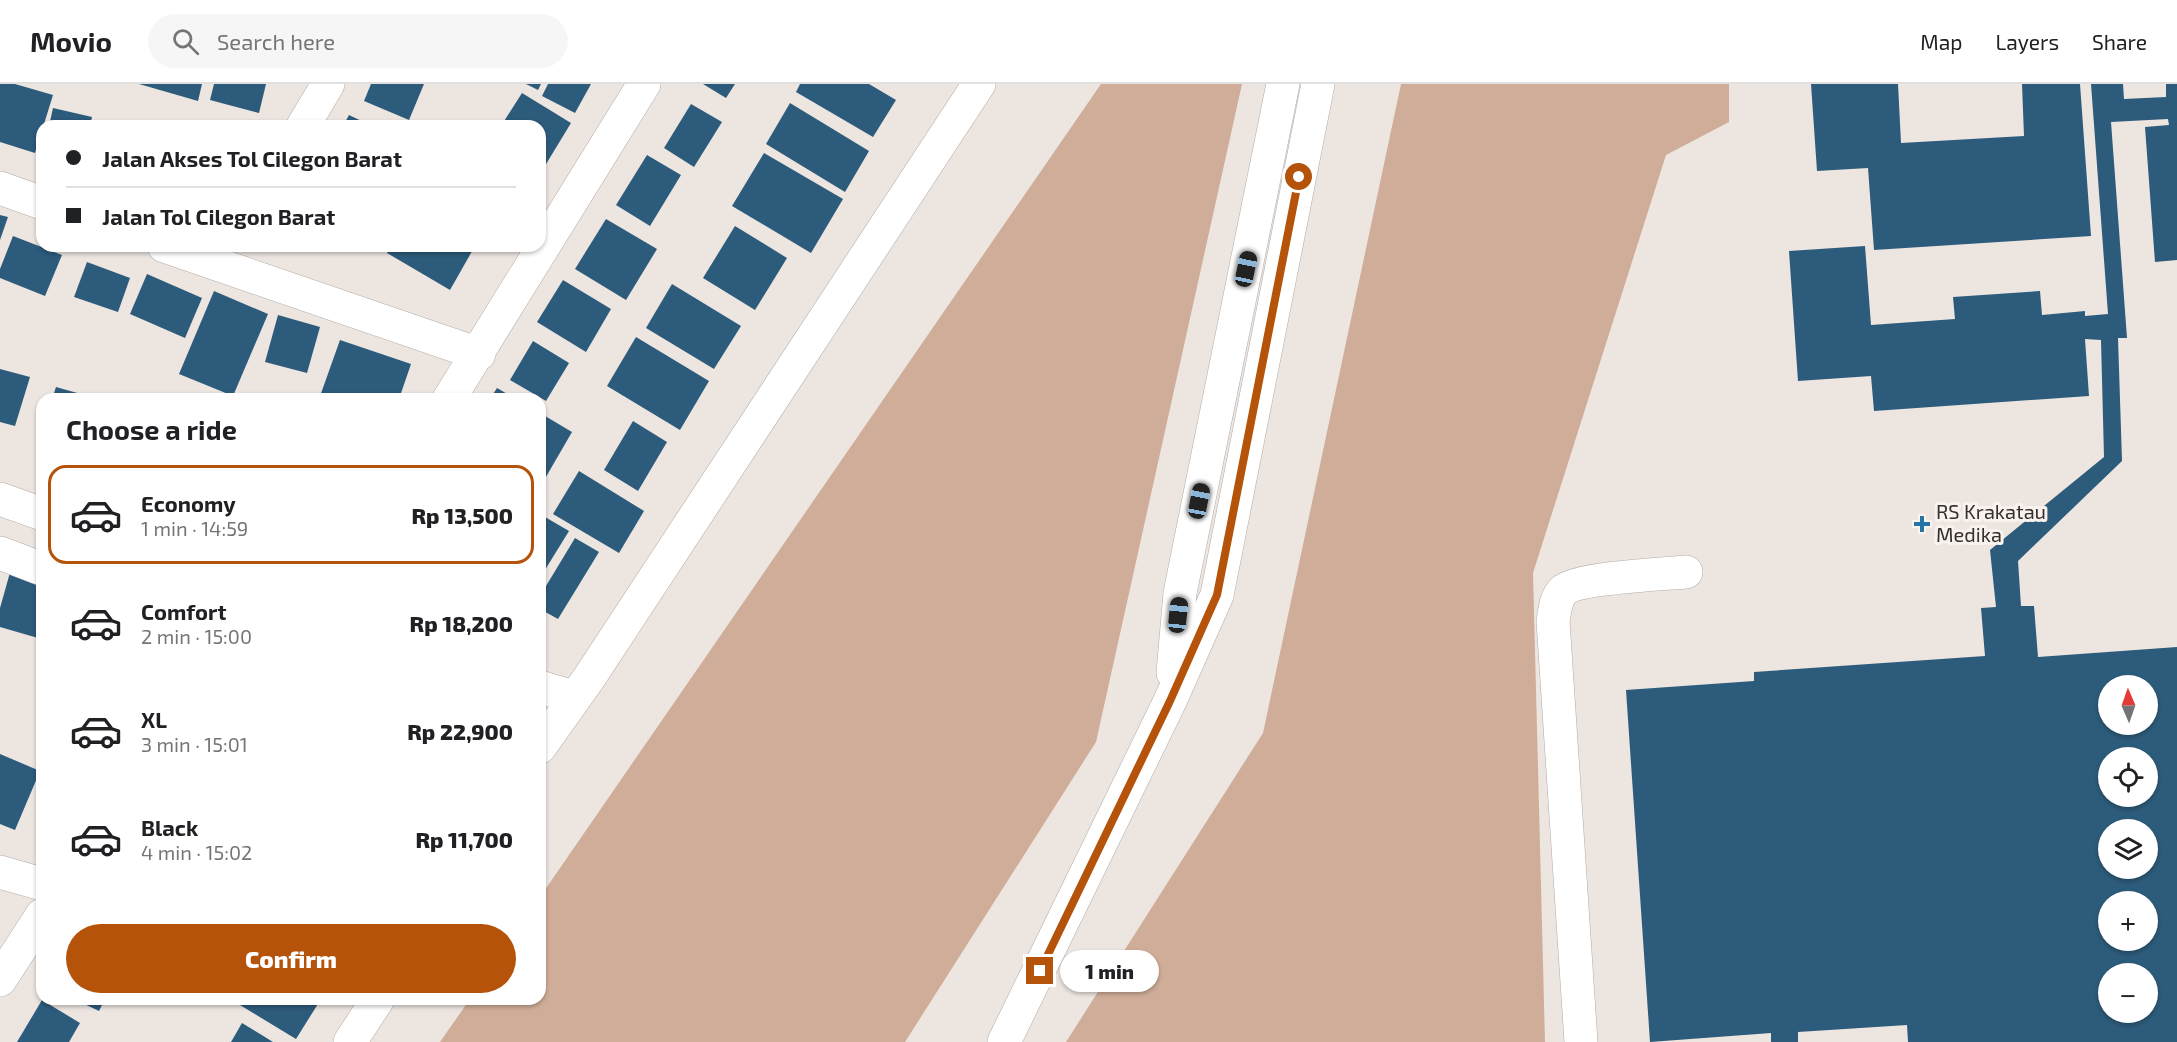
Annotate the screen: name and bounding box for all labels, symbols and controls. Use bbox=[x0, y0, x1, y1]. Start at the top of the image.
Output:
search box bbox=[148, 14, 568, 68]
text: Movio bbox=[30, 24, 112, 58]
icon: search bbox=[169, 25, 202, 58]
text: Search here bbox=[217, 28, 335, 54]
text: Map bbox=[1920, 29, 1962, 54]
text: Layers bbox=[1995, 29, 2059, 54]
text: Share bbox=[2092, 29, 2147, 54]
text: Jalan Akses Tol Cilegon Barat bbox=[102, 145, 402, 171]
route start bbox=[1285, 163, 1312, 190]
text: Jalan Tol Cilegon Barat bbox=[102, 203, 335, 229]
car bbox=[1233, 250, 1259, 288]
text: Choose a ride bbox=[66, 413, 237, 445]
car bbox=[1187, 482, 1211, 520]
icon: car bbox=[69, 488, 123, 542]
text: Economy bbox=[141, 490, 236, 516]
place label: RS Krakatau Medika bbox=[1936, 499, 2046, 546]
text: Rp 13,500 bbox=[412, 502, 513, 528]
marker: RS Krakatau Medika bbox=[1913, 515, 1931, 533]
text: 1 min · 14:59 bbox=[141, 516, 248, 540]
icon: car bbox=[69, 596, 123, 650]
car bbox=[1167, 596, 1189, 634]
text: Comfort bbox=[141, 598, 226, 624]
text: Rp 18,200 bbox=[410, 610, 513, 636]
text: 2 min · 15:00 bbox=[141, 624, 252, 648]
north arrow bbox=[2098, 675, 2158, 735]
map controls bbox=[2098, 675, 2158, 1023]
icon: car bbox=[69, 704, 123, 758]
text: XL bbox=[141, 706, 167, 732]
text: Rp 22,900 bbox=[407, 718, 513, 744]
text: 3 min · 15:01 bbox=[141, 732, 248, 756]
button: locate bbox=[2098, 747, 2158, 807]
icon: car bbox=[69, 812, 123, 866]
text: Black bbox=[141, 814, 198, 840]
button: layers bbox=[2098, 819, 2158, 879]
text: Rp 11,700 bbox=[415, 826, 513, 852]
text: 4 min · 15:02 bbox=[141, 840, 252, 864]
button: + bbox=[2098, 891, 2158, 951]
button: Confirm bbox=[66, 924, 516, 993]
callout: 1 min bbox=[1061, 950, 1160, 992]
route end bbox=[1026, 957, 1053, 984]
text: 1 min bbox=[1085, 959, 1134, 983]
button: − bbox=[2098, 963, 2158, 1023]

